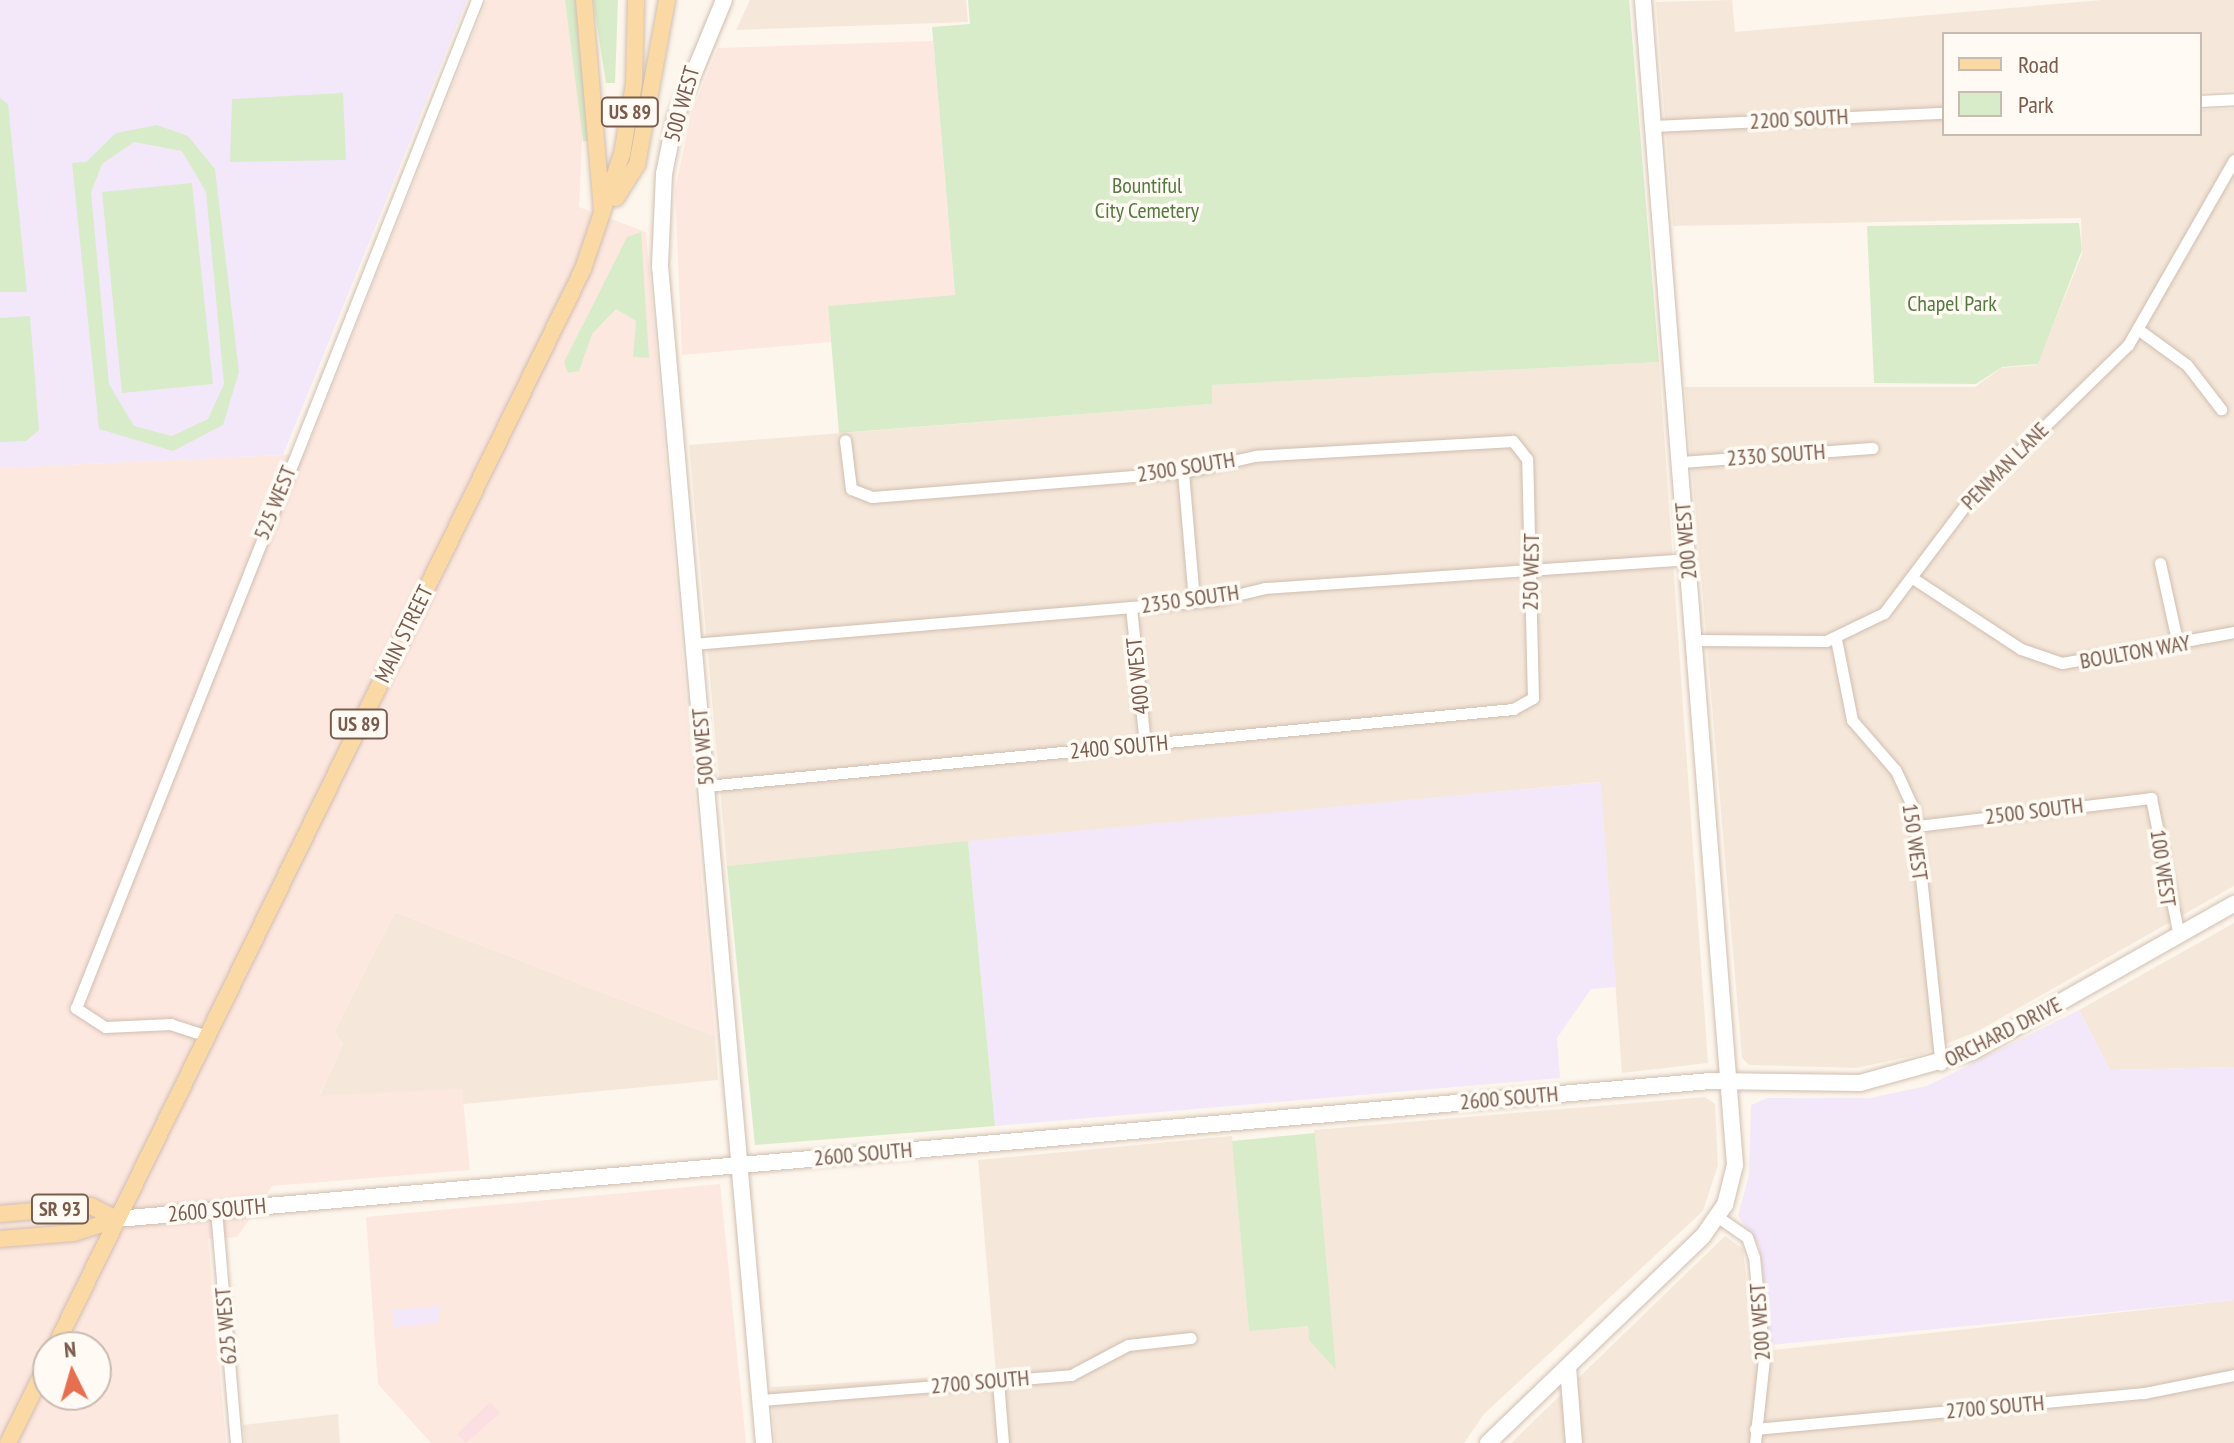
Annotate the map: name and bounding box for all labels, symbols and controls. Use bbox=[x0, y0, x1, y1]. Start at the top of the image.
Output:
legend bbox=[1942, 32, 2202, 136]
text: Road bbox=[2018, 49, 2059, 80]
street label: 500 WEST bbox=[659, 63, 705, 145]
text: Park bbox=[2018, 89, 2054, 120]
road number: US 89 bbox=[600, 96, 660, 128]
street label: 2200 SOUTH bbox=[1749, 103, 1849, 135]
park label: Bountiful City Cemetery bbox=[1095, 172, 1199, 224]
park label: Chapel Park bbox=[1907, 291, 1997, 317]
street label: PENMAN LANE bbox=[1956, 417, 2054, 515]
street label: 2330 SOUTH bbox=[1726, 438, 1826, 472]
street label: 2300 SOUTH bbox=[1135, 446, 1237, 488]
street label: 525 WEST bbox=[248, 462, 302, 544]
street label: 200 WEST bbox=[1669, 501, 1703, 581]
street label: 250 WEST bbox=[1517, 533, 1545, 611]
street label: 2350 SOUTH bbox=[1139, 579, 1241, 619]
street label: MAIN STREET bbox=[369, 581, 439, 687]
street label: BOULTON WAY bbox=[2078, 629, 2192, 675]
street label: 400 WEST bbox=[1121, 636, 1155, 716]
street label: 500 WEST bbox=[686, 707, 720, 787]
road number: US 89 bbox=[329, 708, 389, 740]
street label: 2400 SOUTH bbox=[1069, 730, 1169, 764]
street label: 2500 SOUTH bbox=[1983, 792, 2085, 830]
street label: 150 WEST bbox=[1897, 802, 1933, 882]
street label: 100 WEST bbox=[2145, 828, 2181, 908]
street label: ORCHARD DRIVE bbox=[1940, 991, 2066, 1073]
street label: 2600 SOUTH bbox=[1459, 1081, 1559, 1115]
street label: 2600 SOUTH bbox=[813, 1137, 913, 1171]
road number: SR 93 bbox=[30, 1193, 90, 1225]
street label: 2600 SOUTH bbox=[167, 1193, 267, 1227]
street label: 200 WEST bbox=[1744, 1282, 1776, 1362]
street label: 625 WEST bbox=[209, 1286, 243, 1366]
north arrow bbox=[32, 1331, 112, 1411]
text: N bbox=[63, 1335, 77, 1364]
street label: 2700 SOUTH bbox=[930, 1365, 1030, 1399]
street label: 2700 SOUTH bbox=[1945, 1390, 2045, 1424]

